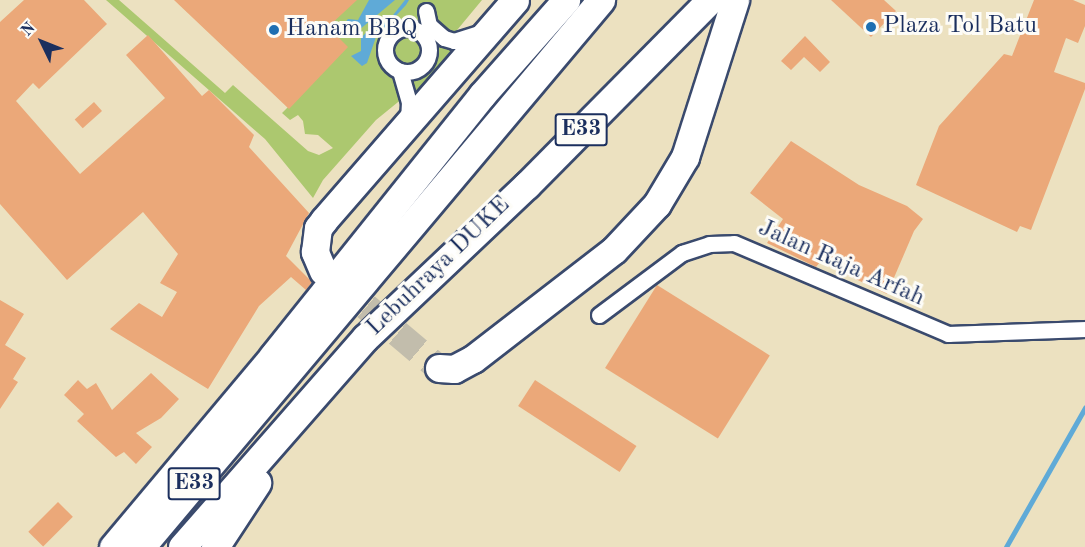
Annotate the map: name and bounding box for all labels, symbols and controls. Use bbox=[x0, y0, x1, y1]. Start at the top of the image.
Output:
north arrow bbox=[12, 12, 72, 72]
place label: Plaza Tol Batu bbox=[883, 13, 1037, 41]
place label: Hanam BBQ bbox=[286, 16, 417, 44]
text: N bbox=[19, 20, 39, 40]
marker: Plaza Tol Batu bbox=[864, 20, 878, 34]
marker: Hanam BBQ bbox=[267, 23, 281, 37]
road number: E33 bbox=[554, 111, 608, 149]
street label: Lebuhraya DUKE bbox=[361, 191, 517, 343]
street label: Jalan Raja Arfah bbox=[753, 214, 929, 314]
road number: E33 bbox=[167, 465, 221, 503]

